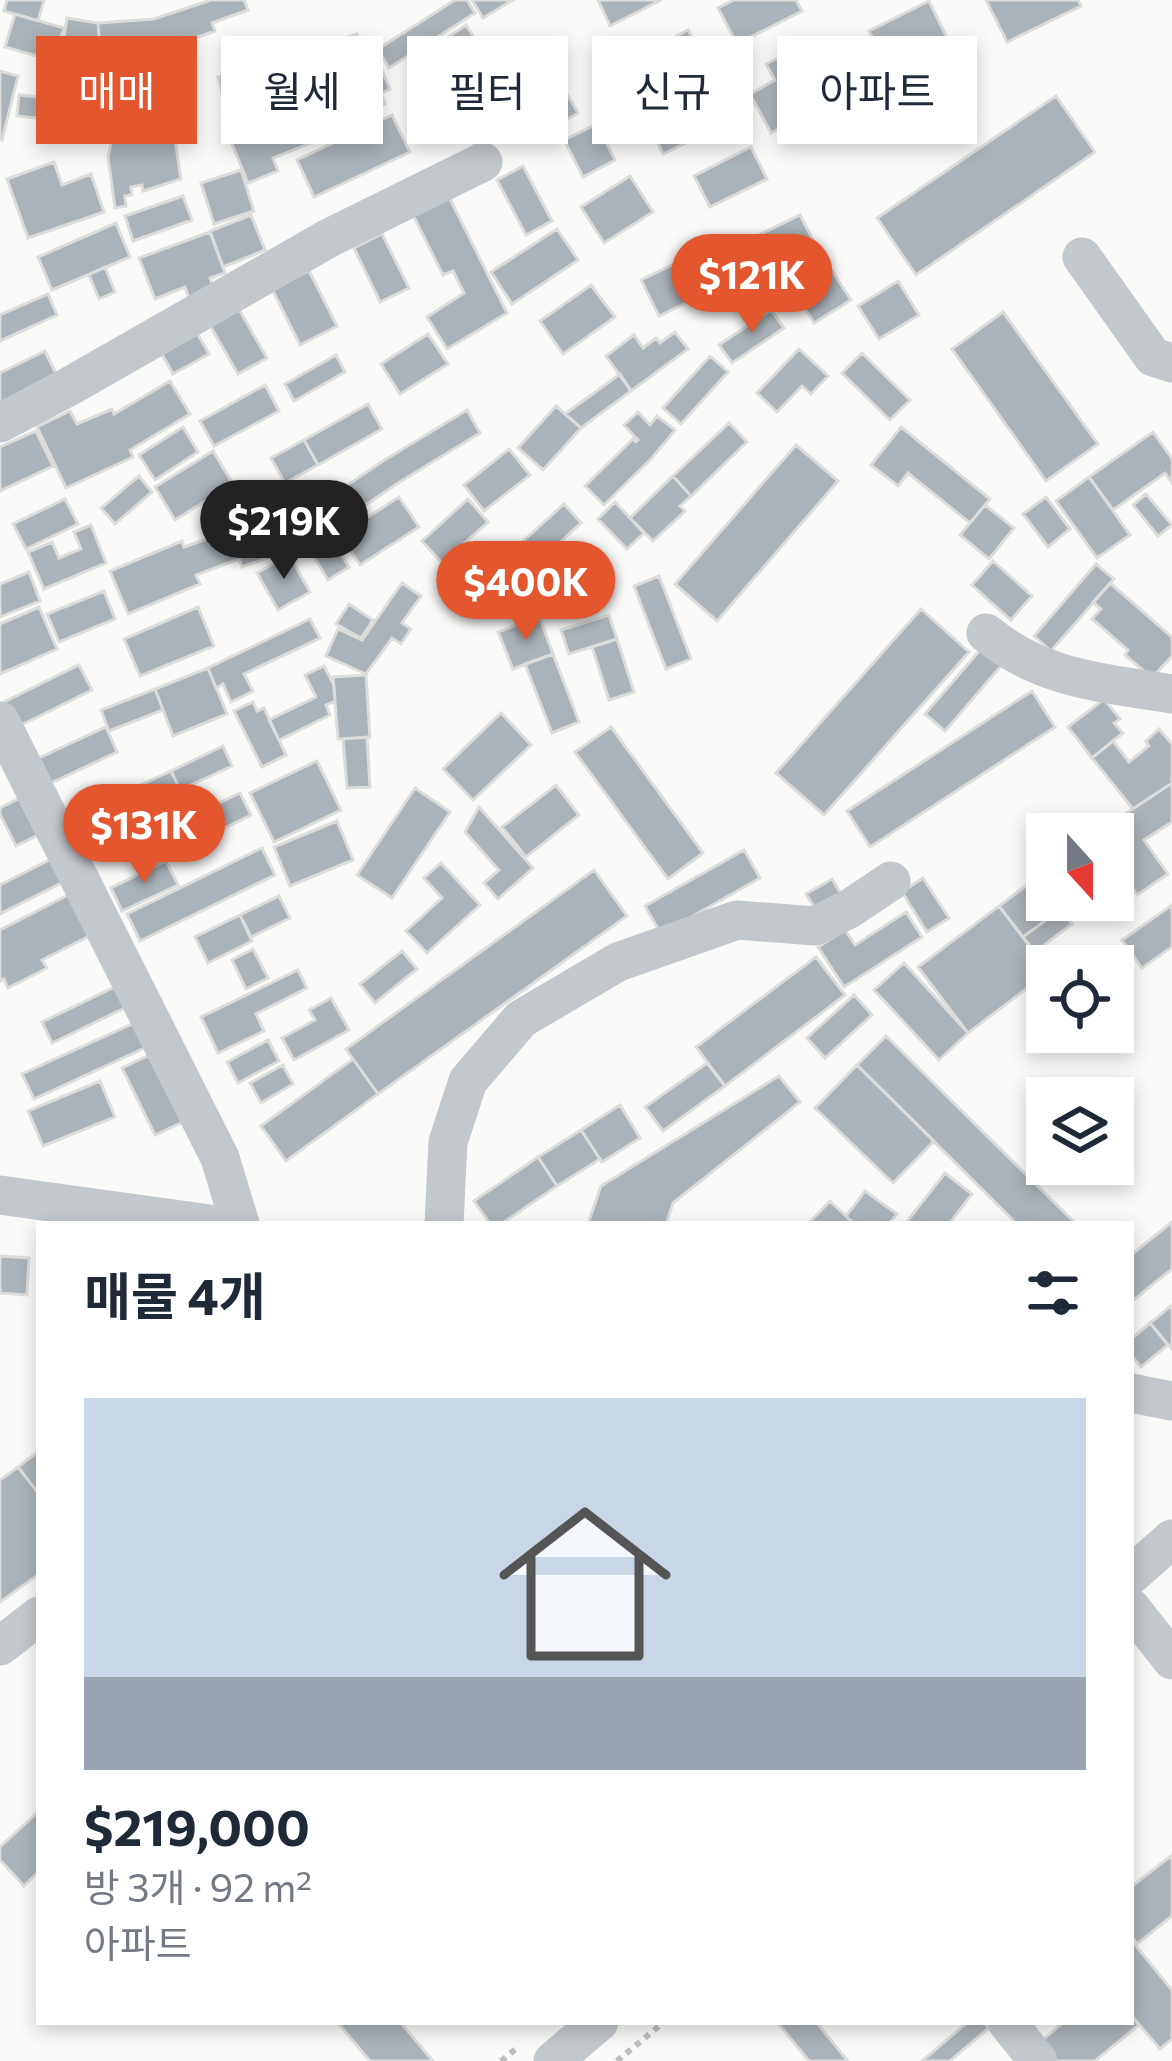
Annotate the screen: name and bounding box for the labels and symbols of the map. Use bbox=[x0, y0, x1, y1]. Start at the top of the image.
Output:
pin: $121K bbox=[668, 234, 836, 336]
pin: $219K bbox=[200, 480, 368, 582]
pin: $400K bbox=[442, 541, 610, 643]
pin: $131K bbox=[60, 784, 228, 886]
north arrow bbox=[1026, 813, 1134, 921]

